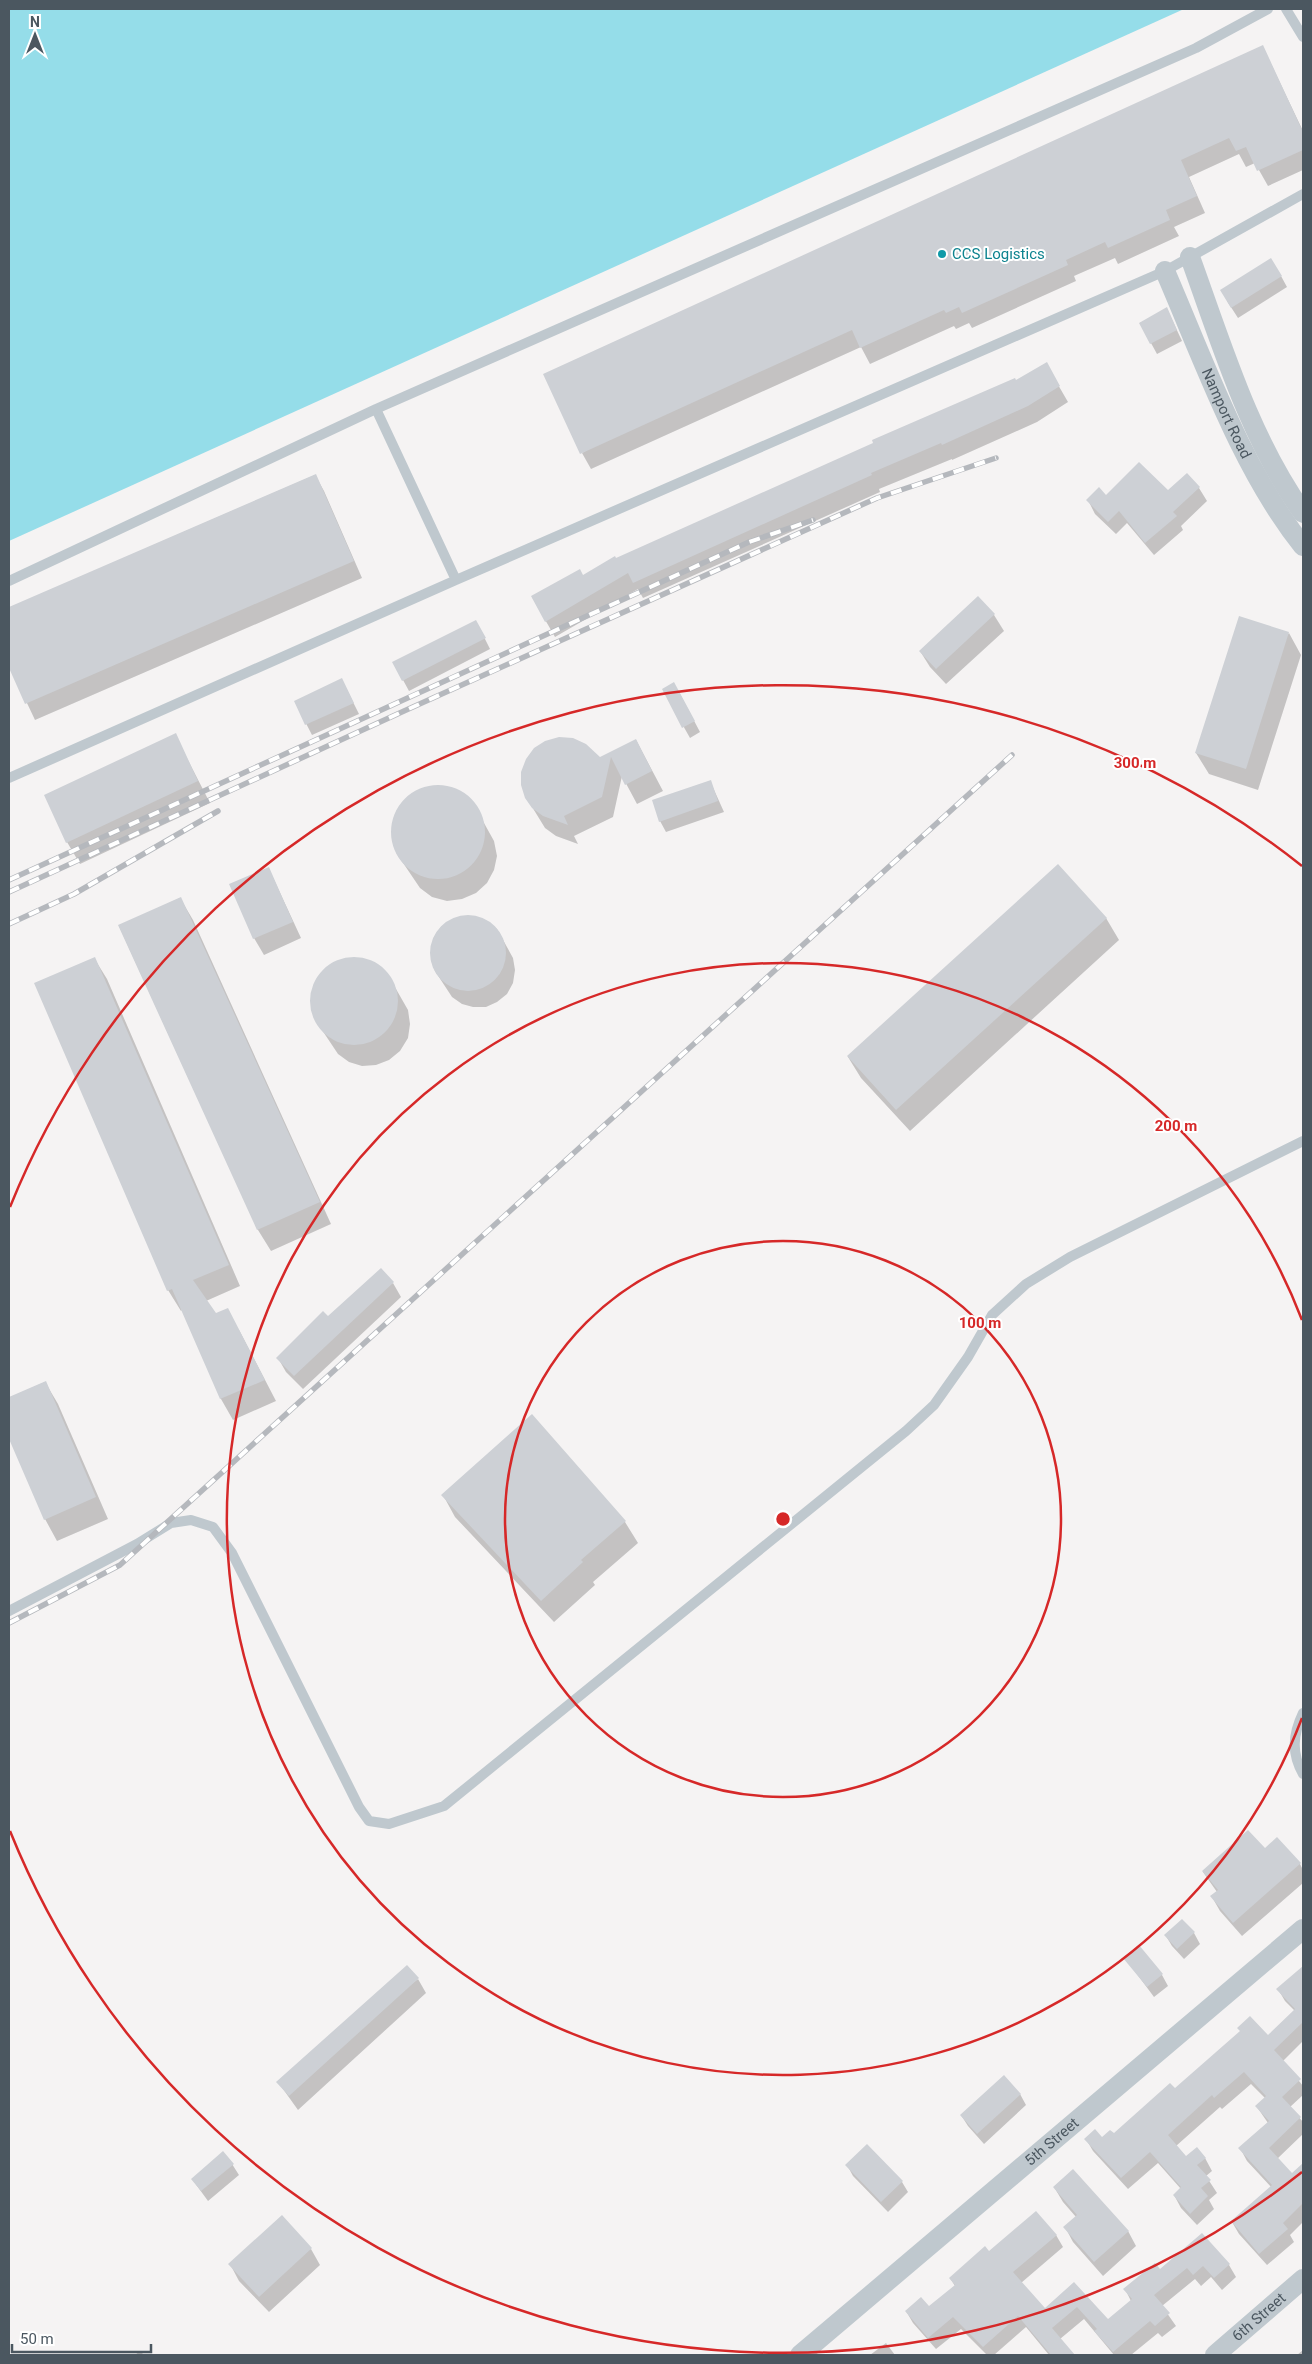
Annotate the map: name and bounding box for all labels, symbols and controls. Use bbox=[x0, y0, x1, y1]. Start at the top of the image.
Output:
north arrow bbox=[10, 10, 60, 60]
text: N bbox=[30, 14, 40, 30]
place label: CCS Logistics bbox=[952, 245, 1045, 263]
marker: CCS Logistics bbox=[936, 248, 948, 260]
street label: Namport Road bbox=[1198, 365, 1255, 462]
text: 300 m bbox=[1114, 754, 1156, 772]
text: 200 m bbox=[1155, 1117, 1197, 1135]
text: 100 m bbox=[959, 1314, 1001, 1332]
centre of rings bbox=[774, 1510, 792, 1528]
street label: 5th Street bbox=[1021, 2114, 1082, 2170]
street label: 6th Street bbox=[1228, 2289, 1289, 2345]
scale bar bbox=[12, 2322, 151, 2354]
text: 50 m bbox=[20, 2330, 54, 2348]

